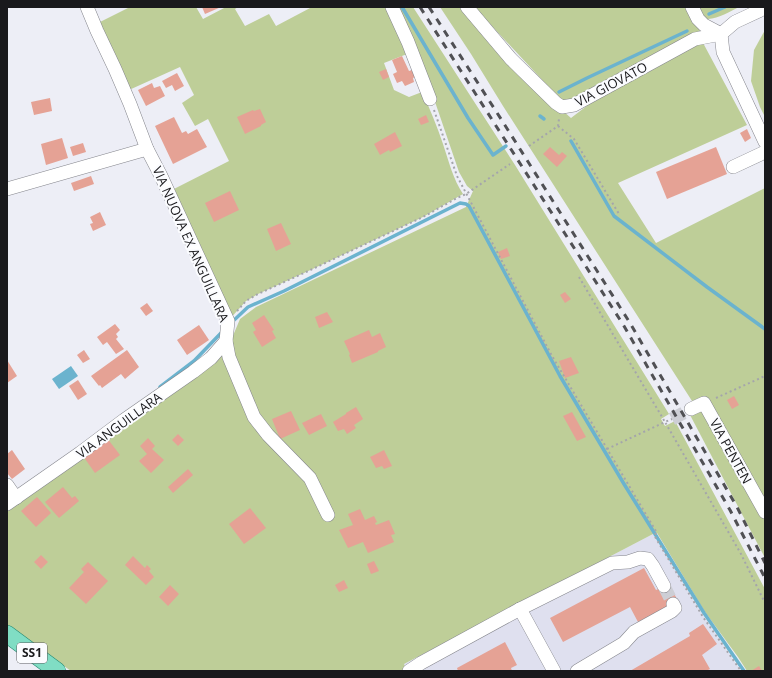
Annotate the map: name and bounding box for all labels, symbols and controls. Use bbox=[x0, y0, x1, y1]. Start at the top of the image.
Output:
street label: VIA GIOVATO bbox=[572, 57, 650, 111]
street label: VIA NUOVA EX ANGUILLARA bbox=[149, 163, 234, 325]
street label: VIA ANGUILLARA bbox=[73, 387, 166, 462]
street label: VIA PENTEN bbox=[706, 415, 756, 487]
road number: SS1 bbox=[17, 643, 47, 663]

